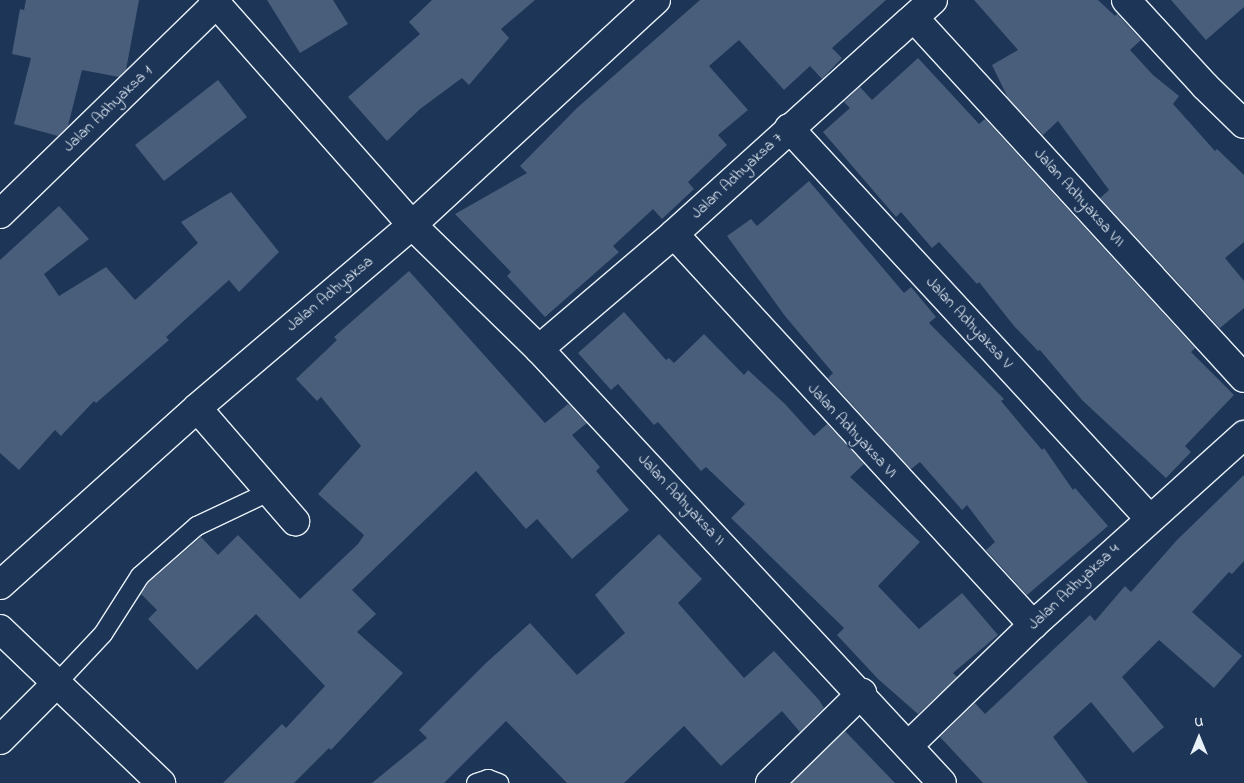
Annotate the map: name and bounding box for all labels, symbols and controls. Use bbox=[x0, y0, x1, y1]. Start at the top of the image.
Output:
street label: Jalan Adhyaksa 1 bbox=[59, 62, 157, 156]
street label: Jalan Adhyaksa 7 bbox=[687, 129, 787, 223]
street label: Jalan Adhyaksa VII bbox=[1030, 145, 1128, 251]
street label: Jalan Adhyaksa bbox=[283, 252, 377, 336]
street label: Jalan Adhyaksa V bbox=[921, 273, 1017, 373]
street label: Jalan Adhyaksa VI bbox=[803, 380, 901, 482]
street label: Jalan Adhyaksa II bbox=[633, 450, 729, 550]
street label: Jalan Adhyaksa 4 bbox=[1024, 540, 1124, 634]
text: U bbox=[1195, 712, 1203, 733]
north arrow bbox=[1174, 713, 1224, 763]

